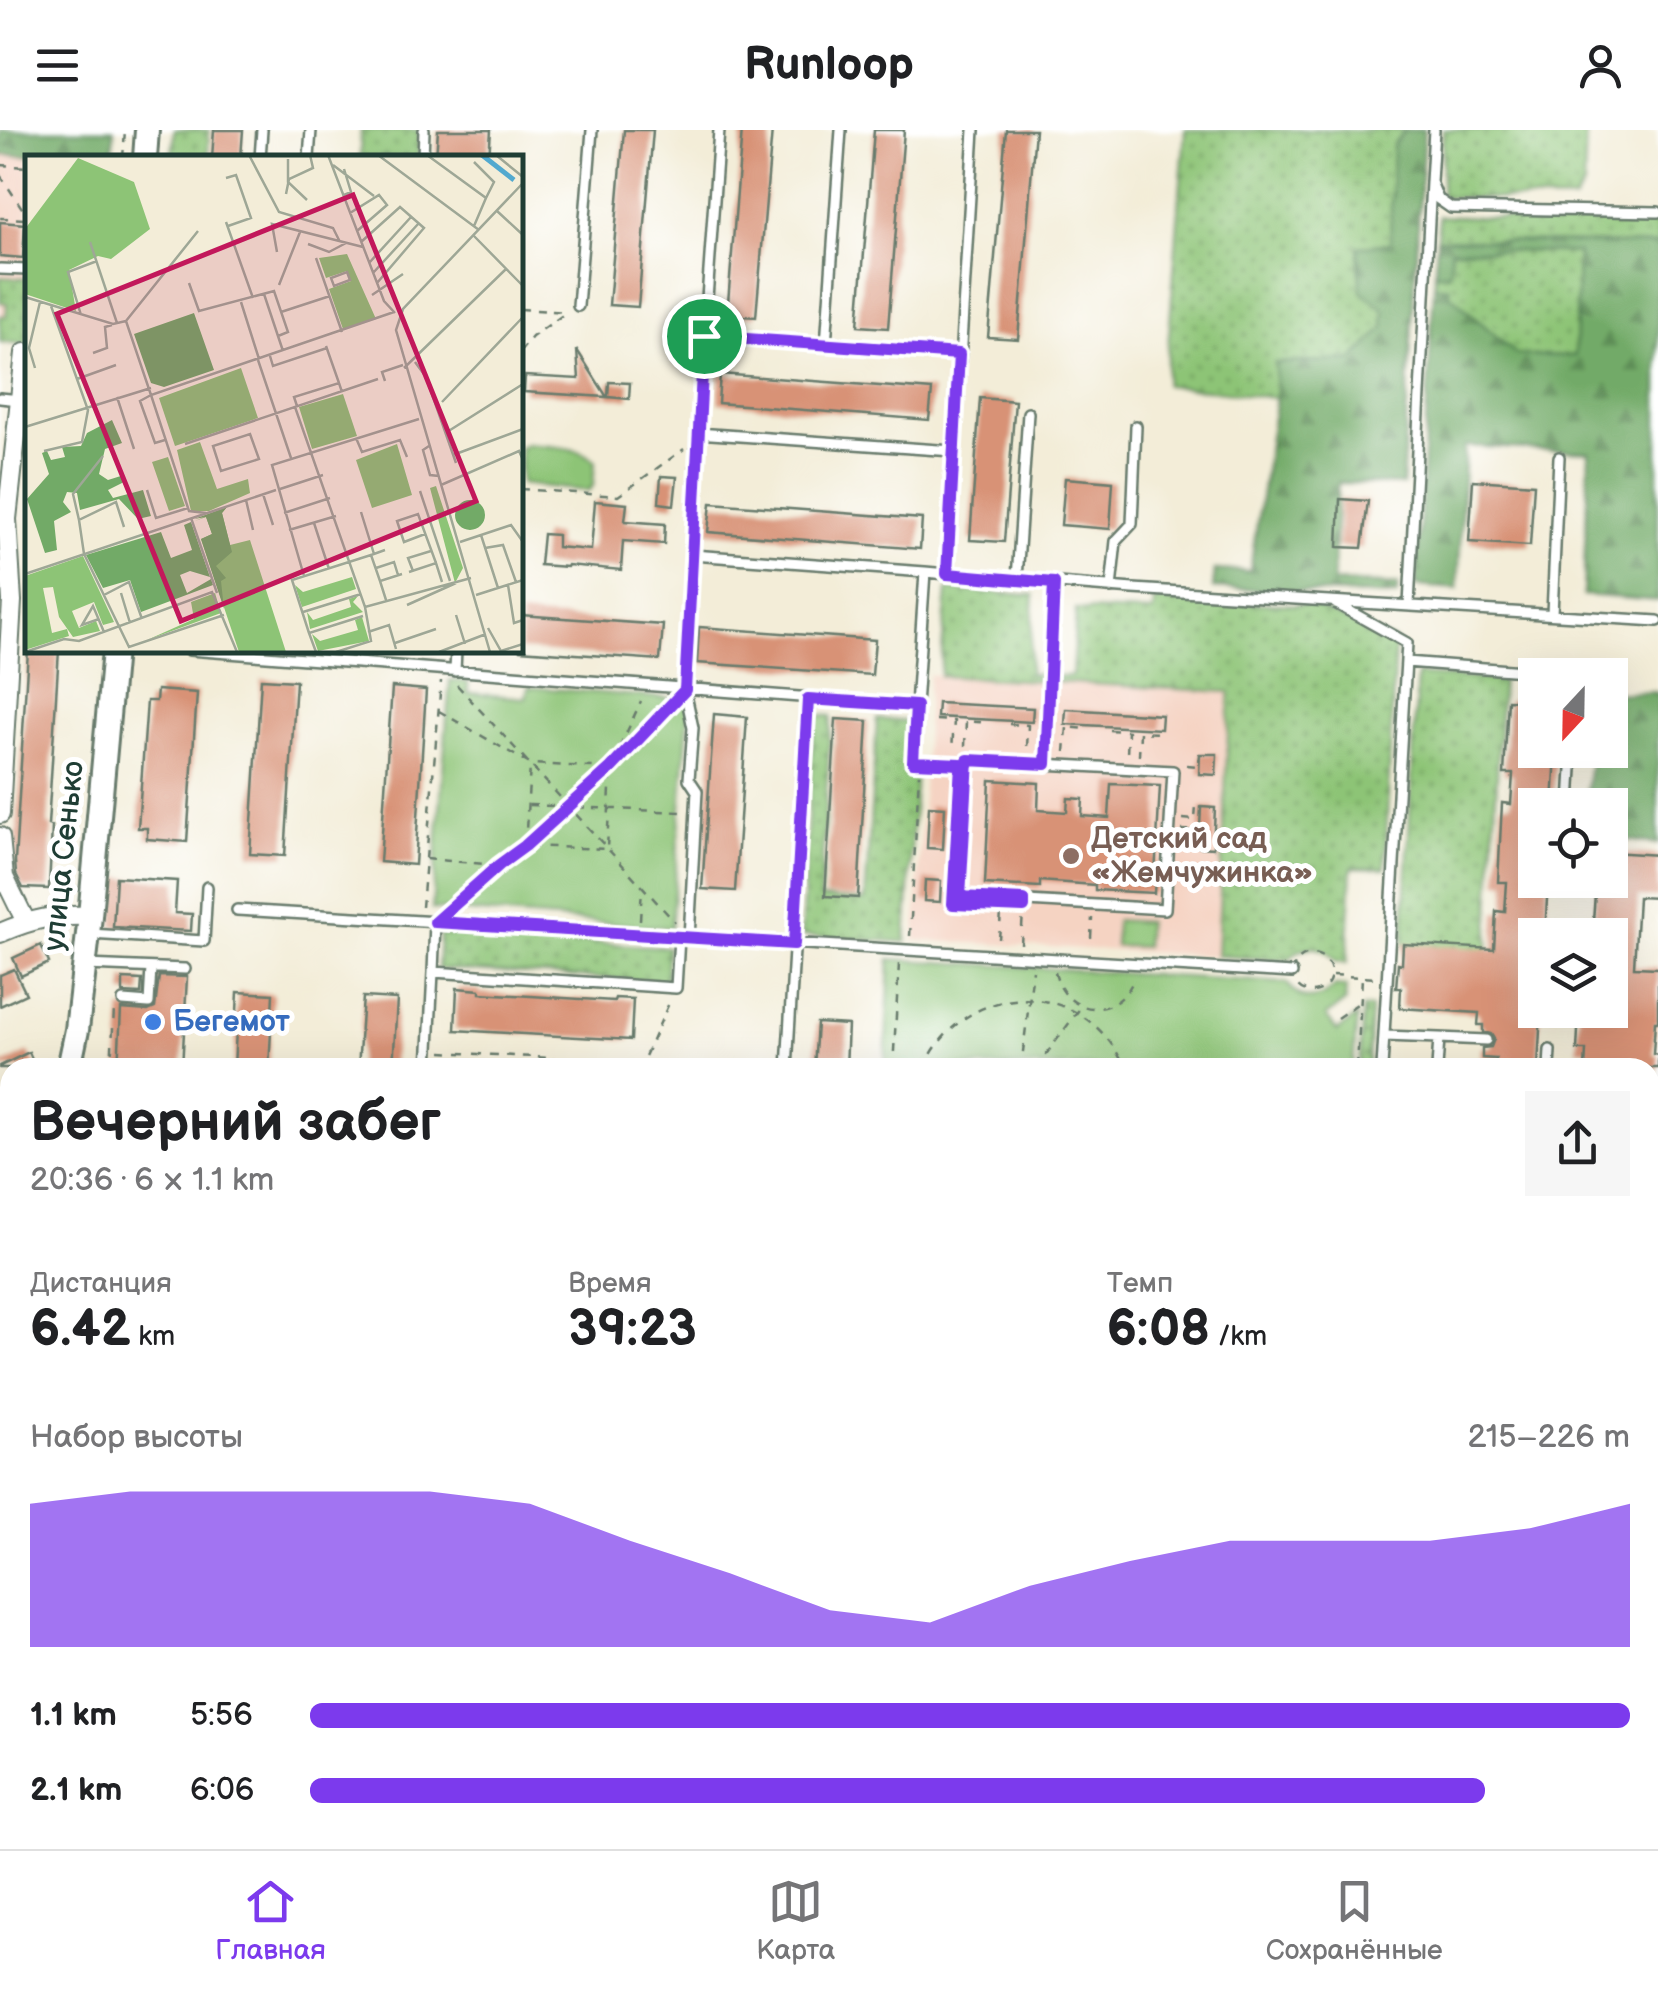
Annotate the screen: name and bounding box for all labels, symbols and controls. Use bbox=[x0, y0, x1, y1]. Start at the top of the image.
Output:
icon: menu bbox=[30, 38, 85, 93]
text: Runloop bbox=[744, 38, 914, 93]
icon: person bbox=[1573, 38, 1628, 93]
inset map bbox=[25, 155, 522, 652]
pin bbox=[662, 294, 747, 379]
icon: arrive bbox=[677, 309, 732, 364]
north arrow bbox=[1518, 658, 1628, 768]
map controls bbox=[1518, 658, 1628, 1028]
street label: улица Сенько bbox=[36, 759, 92, 953]
button: locate bbox=[1518, 788, 1628, 898]
place label: Детский сад «Жемчужинка» bbox=[1091, 821, 1313, 891]
marker: Детский сад «Жемчужинка» bbox=[1060, 845, 1082, 867]
button: layers bbox=[1518, 918, 1628, 1028]
place label: Бегемот bbox=[173, 1004, 291, 1040]
marker: Бегемот bbox=[142, 1011, 164, 1033]
text: Вечерний забег bbox=[30, 1090, 441, 1157]
button: share bbox=[1525, 1091, 1630, 1196]
text: 20:36 · 6 × 1.1 km bbox=[30, 1161, 274, 1200]
text: Дистанция bbox=[30, 1267, 172, 1300]
text: Время bbox=[568, 1267, 652, 1300]
text: Темп bbox=[1107, 1267, 1173, 1300]
text: 6.42 bbox=[30, 1300, 131, 1360]
text: 39:23 bbox=[568, 1300, 697, 1360]
text: 6:08 bbox=[1107, 1300, 1210, 1360]
text: km bbox=[131, 1320, 175, 1353]
text: /km bbox=[1210, 1320, 1267, 1353]
text: Набор высоты bbox=[30, 1418, 243, 1457]
text: 215–226 m bbox=[1467, 1418, 1630, 1457]
text: 1.1 km bbox=[30, 1696, 117, 1735]
text: 5:56 bbox=[190, 1696, 253, 1735]
text: 2.1 km bbox=[30, 1771, 122, 1810]
text: 6:06 bbox=[190, 1771, 254, 1810]
tab: Главная bbox=[215, 1874, 326, 1967]
tab: Карта bbox=[756, 1874, 835, 1967]
tab: Сохранённые bbox=[1266, 1874, 1443, 1967]

